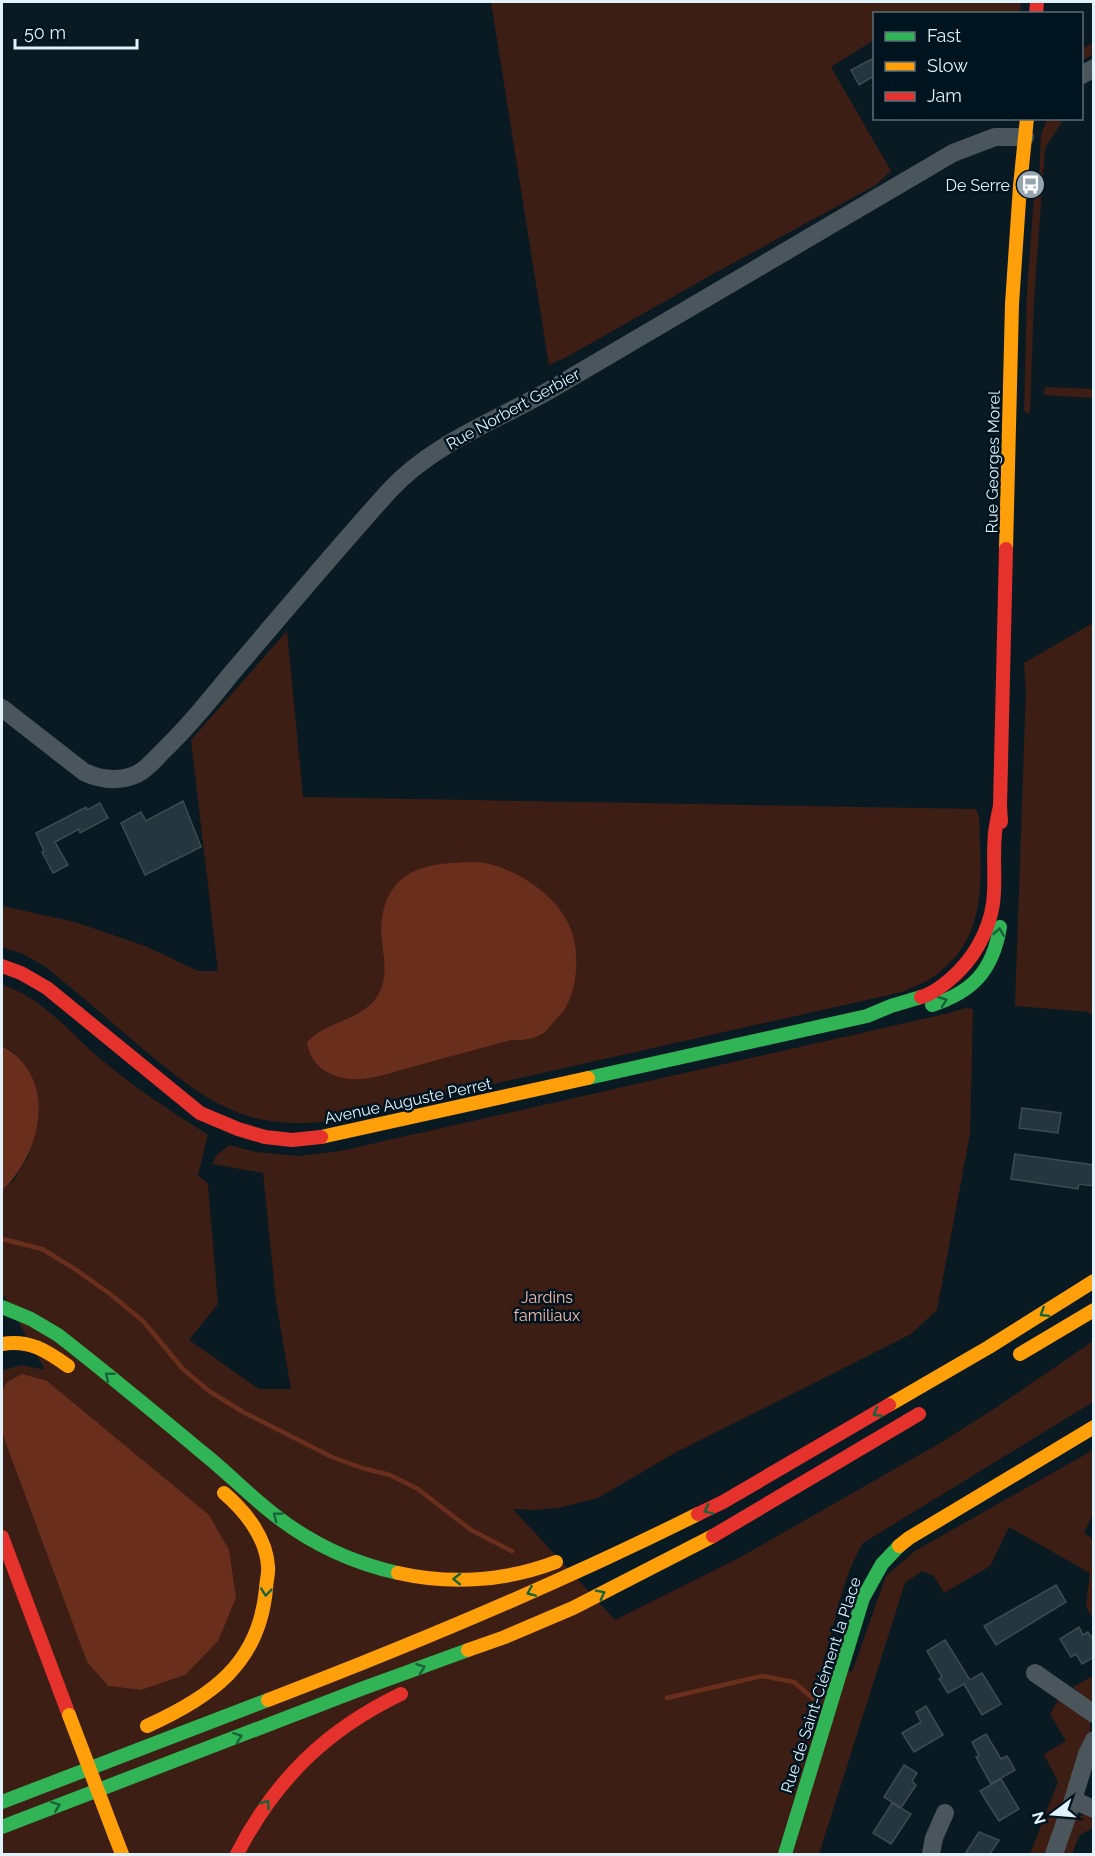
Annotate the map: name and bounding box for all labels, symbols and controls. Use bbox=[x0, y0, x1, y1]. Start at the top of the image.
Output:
scale bar bbox=[15, 12, 136, 50]
legend bbox=[873, 12, 1083, 120]
text: 50 m bbox=[24, 22, 66, 43]
text: Fast bbox=[927, 25, 961, 46]
text: Slow bbox=[927, 55, 968, 76]
text: Jam bbox=[927, 85, 962, 106]
bus stop icon: De Serre bbox=[1015, 169, 1047, 201]
place label: De Serre bbox=[946, 176, 1010, 195]
street label: Rue Norbert Gerbier bbox=[443, 364, 583, 454]
street label: Rue Georges Morel bbox=[982, 390, 1004, 533]
one-way arrow bbox=[992, 927, 1004, 937]
one-way arrow bbox=[937, 995, 948, 1008]
street label: Avenue Auguste Perret bbox=[323, 1074, 494, 1128]
park label: Jardins familiaux bbox=[514, 1288, 580, 1325]
one-way arrow bbox=[1040, 1305, 1050, 1317]
one-way arrow bbox=[105, 1373, 116, 1384]
one-way arrow bbox=[873, 1406, 883, 1417]
one-way arrow bbox=[703, 1502, 714, 1514]
one-way arrow bbox=[272, 1512, 283, 1523]
one-way arrow bbox=[452, 1573, 461, 1586]
street label: Rue de Saint-Clément la Place bbox=[777, 1575, 865, 1795]
one-way arrow bbox=[526, 1585, 537, 1597]
one-way arrow bbox=[260, 1587, 273, 1596]
one-way arrow bbox=[594, 1590, 605, 1601]
one-way arrow bbox=[415, 1663, 426, 1675]
one-way arrow bbox=[232, 1732, 243, 1744]
north arrow bbox=[1023, 1784, 1083, 1844]
one-way arrow bbox=[259, 1799, 270, 1810]
one-way arrow bbox=[50, 1801, 61, 1813]
text: N bbox=[1028, 1810, 1050, 1826]

